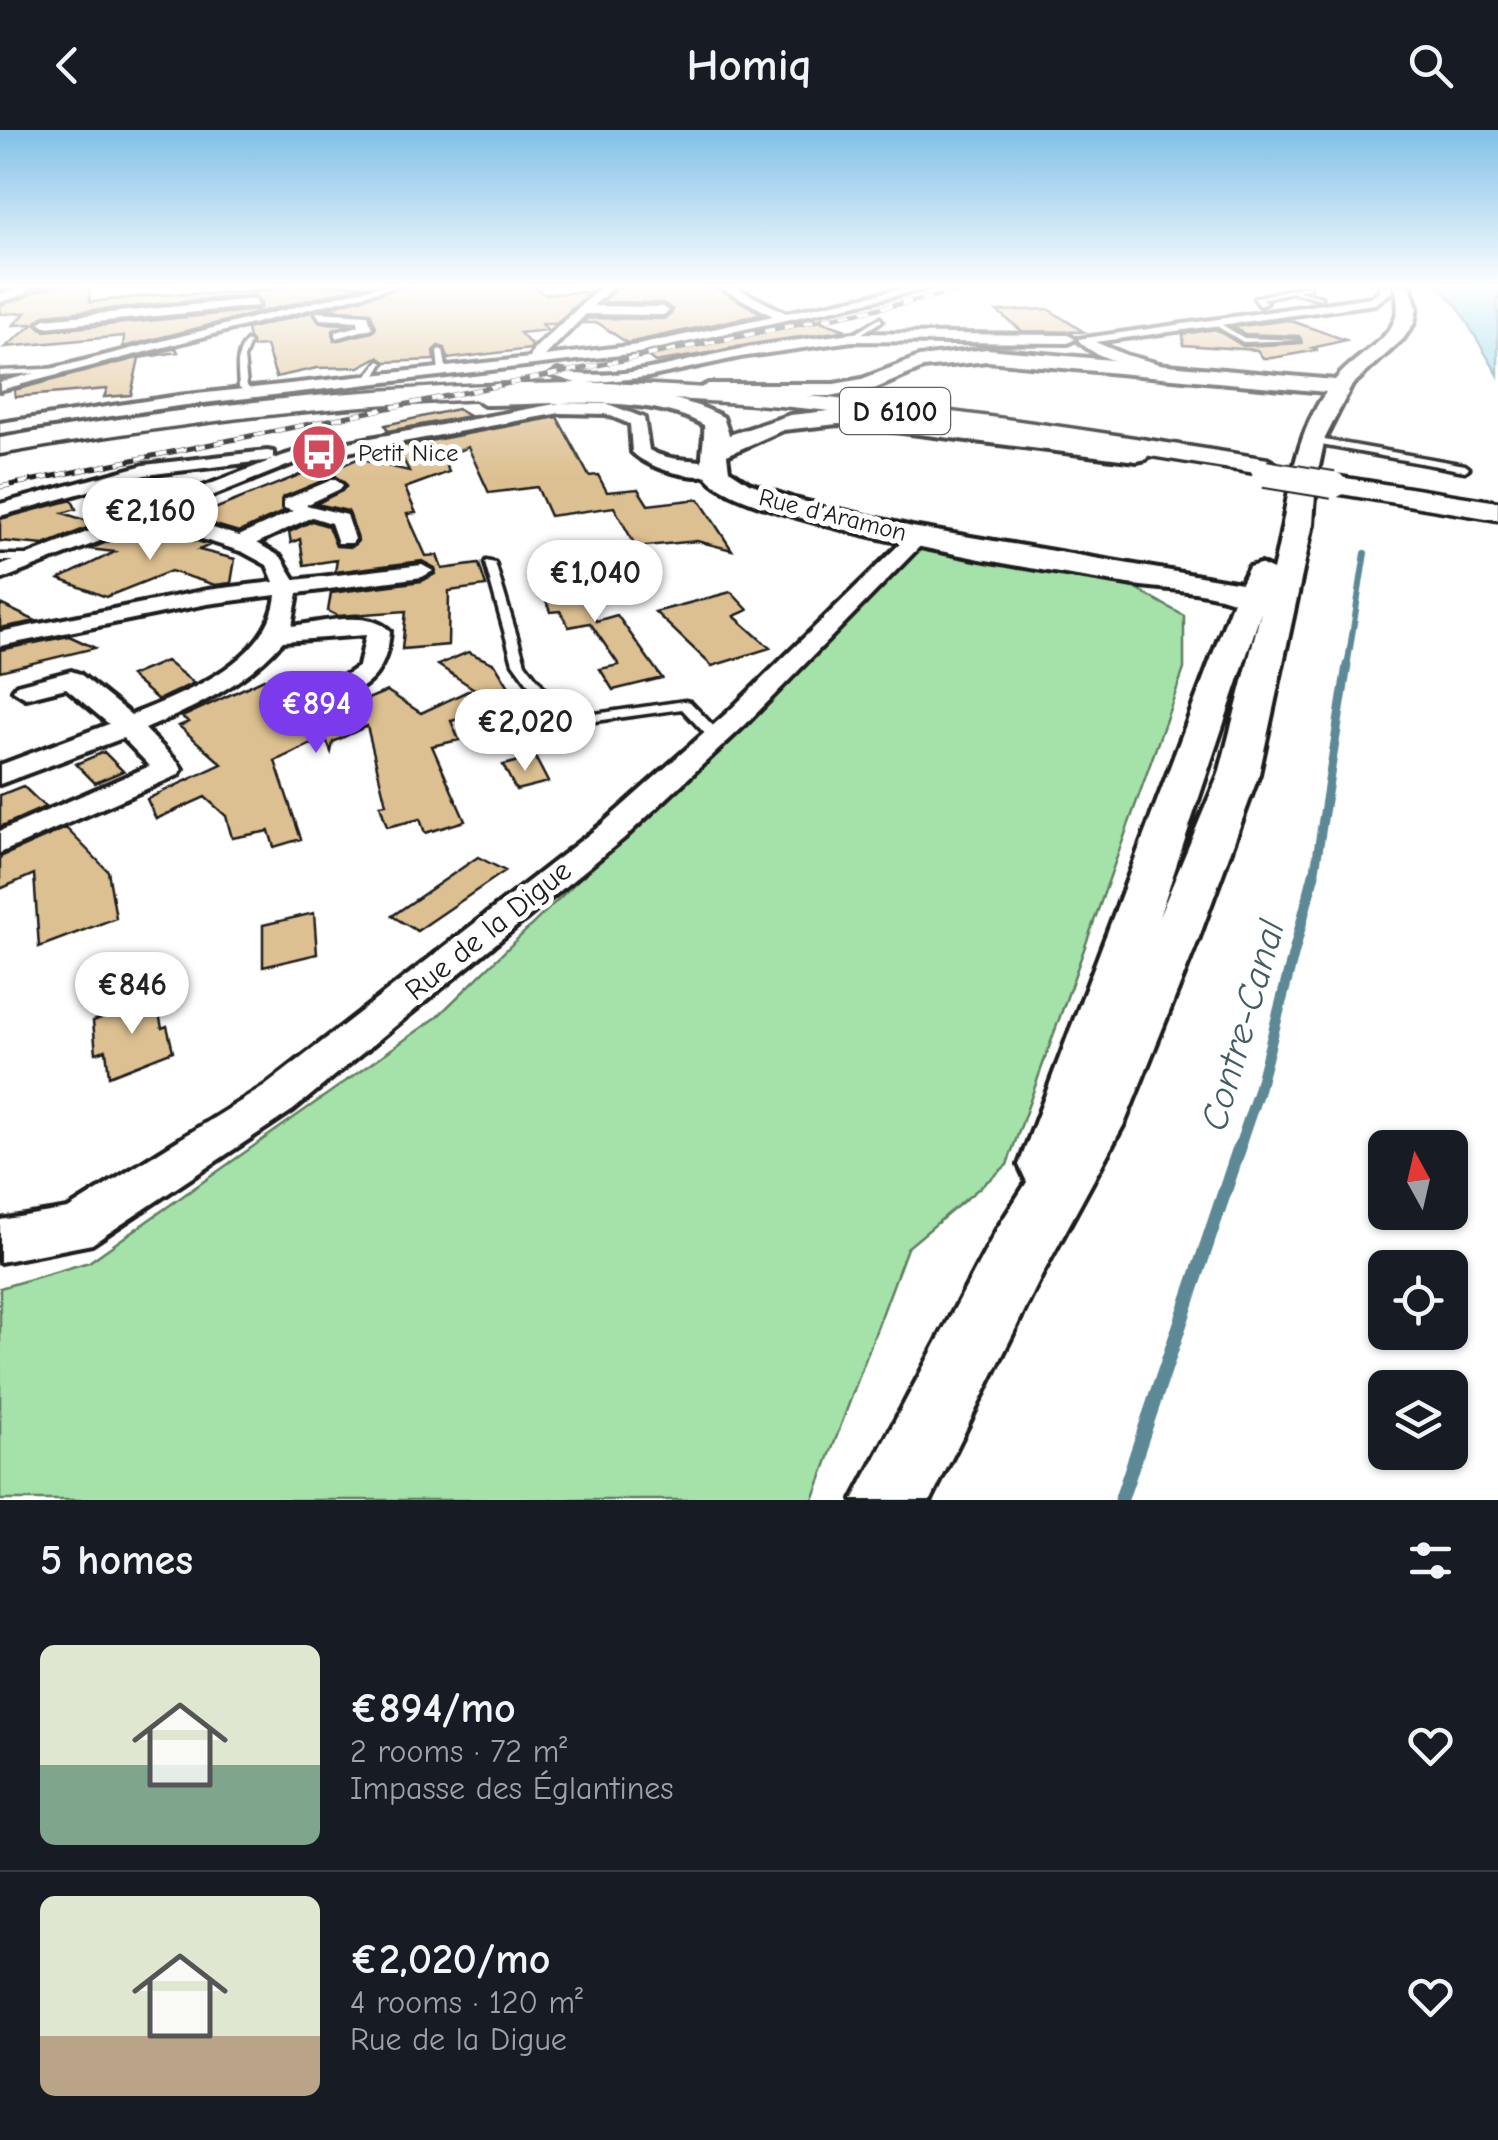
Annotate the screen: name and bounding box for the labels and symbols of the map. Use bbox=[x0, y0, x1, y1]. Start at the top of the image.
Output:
road number: D 6100 bbox=[840, 388, 950, 434]
bus stop icon: Petit Nice bbox=[289, 422, 349, 482]
place label: Petit Nice bbox=[358, 438, 459, 467]
pin: €2,160 bbox=[69, 478, 231, 563]
street label: Rue d'Aramon bbox=[756, 482, 910, 547]
pin: €1,040 bbox=[514, 540, 676, 625]
pin: €894 bbox=[257, 671, 375, 756]
pin: €2,020 bbox=[444, 689, 606, 774]
street label: Rue de la Digue bbox=[398, 853, 578, 1008]
water label: Contre-Canal bbox=[1192, 914, 1294, 1135]
pin: €846 bbox=[73, 952, 191, 1037]
north arrow bbox=[1368, 1130, 1468, 1230]

